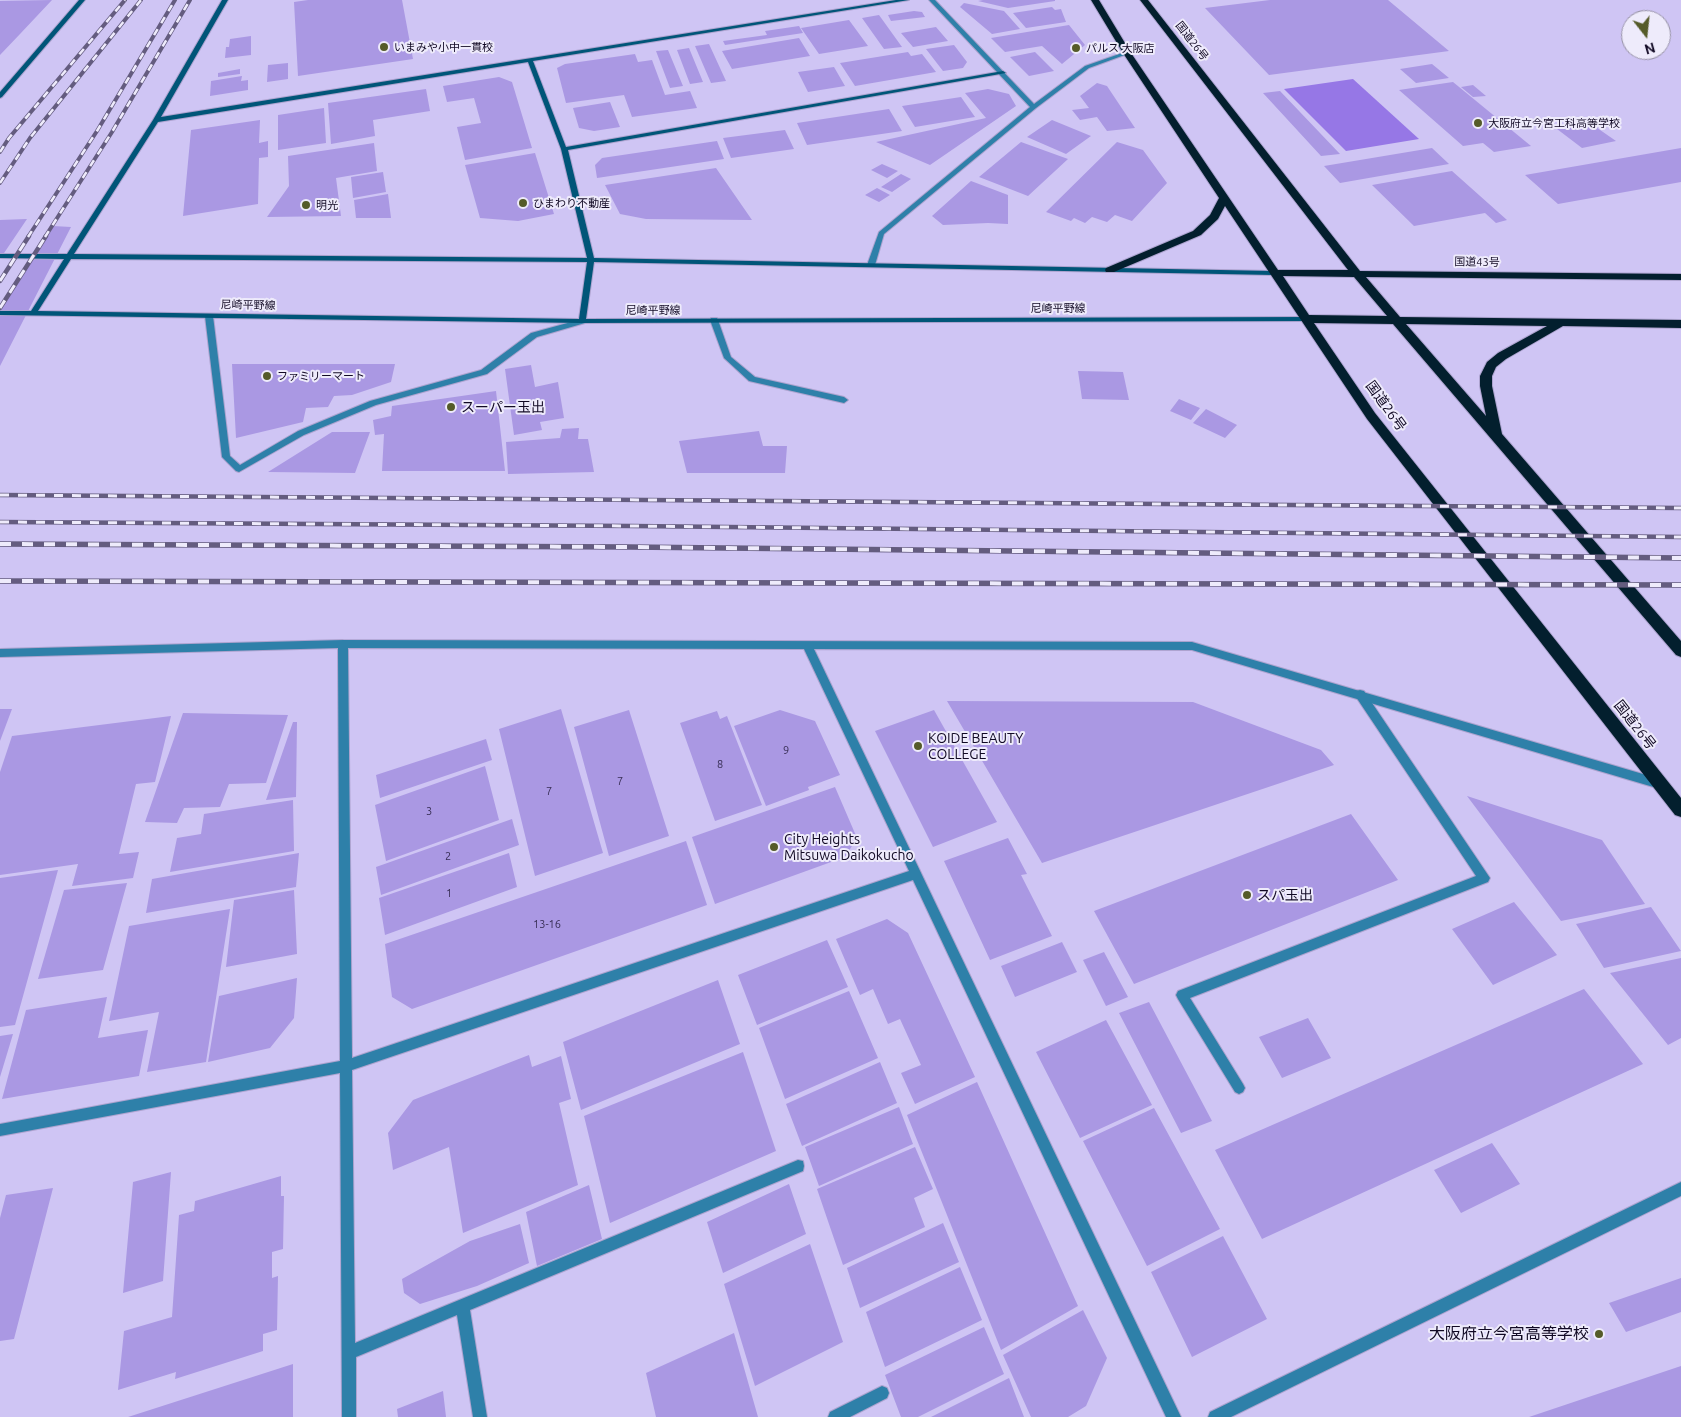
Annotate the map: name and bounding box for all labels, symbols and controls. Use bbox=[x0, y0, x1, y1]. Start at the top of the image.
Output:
north arrow bbox=[1621, 10, 1671, 60]
street label: 国道26号 bbox=[1173, 19, 1211, 63]
text: N bbox=[1643, 39, 1657, 58]
place label: いまみや小中一貫校 bbox=[394, 40, 493, 54]
marker: いまみや小中一貫校 bbox=[378, 41, 390, 53]
place label: パルス 大阪店 bbox=[1086, 41, 1155, 55]
marker: パルス 大阪店 bbox=[1070, 42, 1082, 54]
place label: 大阪府立今宮工科高等学校 bbox=[1488, 116, 1620, 130]
marker: 大阪府立今宮工科高等学校 bbox=[1472, 117, 1484, 129]
place label: ひまわり不動産 bbox=[533, 196, 610, 210]
marker: ひまわり不動産 bbox=[517, 197, 529, 209]
place label: 明光 bbox=[316, 198, 338, 212]
marker: 明光 bbox=[300, 199, 312, 211]
street label: 国道43号 bbox=[1454, 255, 1500, 269]
street label: 尼崎平野線 bbox=[220, 298, 276, 312]
street label: 尼崎平野線 bbox=[1031, 301, 1085, 315]
street label: 尼崎平野線 bbox=[626, 303, 680, 317]
place label: ファミリーマート bbox=[277, 369, 365, 383]
marker: ファミリーマート bbox=[261, 370, 273, 382]
street label: 国道26号 bbox=[1362, 378, 1410, 434]
place label: スーパー玉出 bbox=[461, 399, 545, 415]
marker: スーパー玉出 bbox=[445, 401, 457, 413]
street label: 国道26号 bbox=[1611, 697, 1659, 753]
place label: KOIDE BEAUTY COLLEGE bbox=[928, 730, 1023, 762]
marker: KOIDE BEAUTY COLLEGE bbox=[912, 740, 924, 752]
house number: 9 bbox=[783, 743, 789, 757]
house number: 8 bbox=[717, 757, 723, 771]
house number: 7 bbox=[617, 774, 623, 788]
house number: 7 bbox=[546, 784, 552, 798]
house number: 3 bbox=[426, 804, 432, 818]
place label: City Heights Mitsuwa Daikokucho bbox=[784, 831, 914, 864]
marker: City Heights Mitsuwa Daikokucho bbox=[768, 841, 780, 853]
house number: 2 bbox=[445, 849, 451, 863]
house number: 1 bbox=[446, 886, 452, 900]
place label: スパ玉出 bbox=[1257, 887, 1313, 903]
marker: スパ玉出 bbox=[1241, 889, 1253, 901]
house number: 13-16 bbox=[533, 917, 561, 931]
place label: 大阪府立今宮高等学校 bbox=[1429, 1324, 1589, 1344]
marker: 大阪府立今宮高等学校 bbox=[1593, 1328, 1605, 1340]

